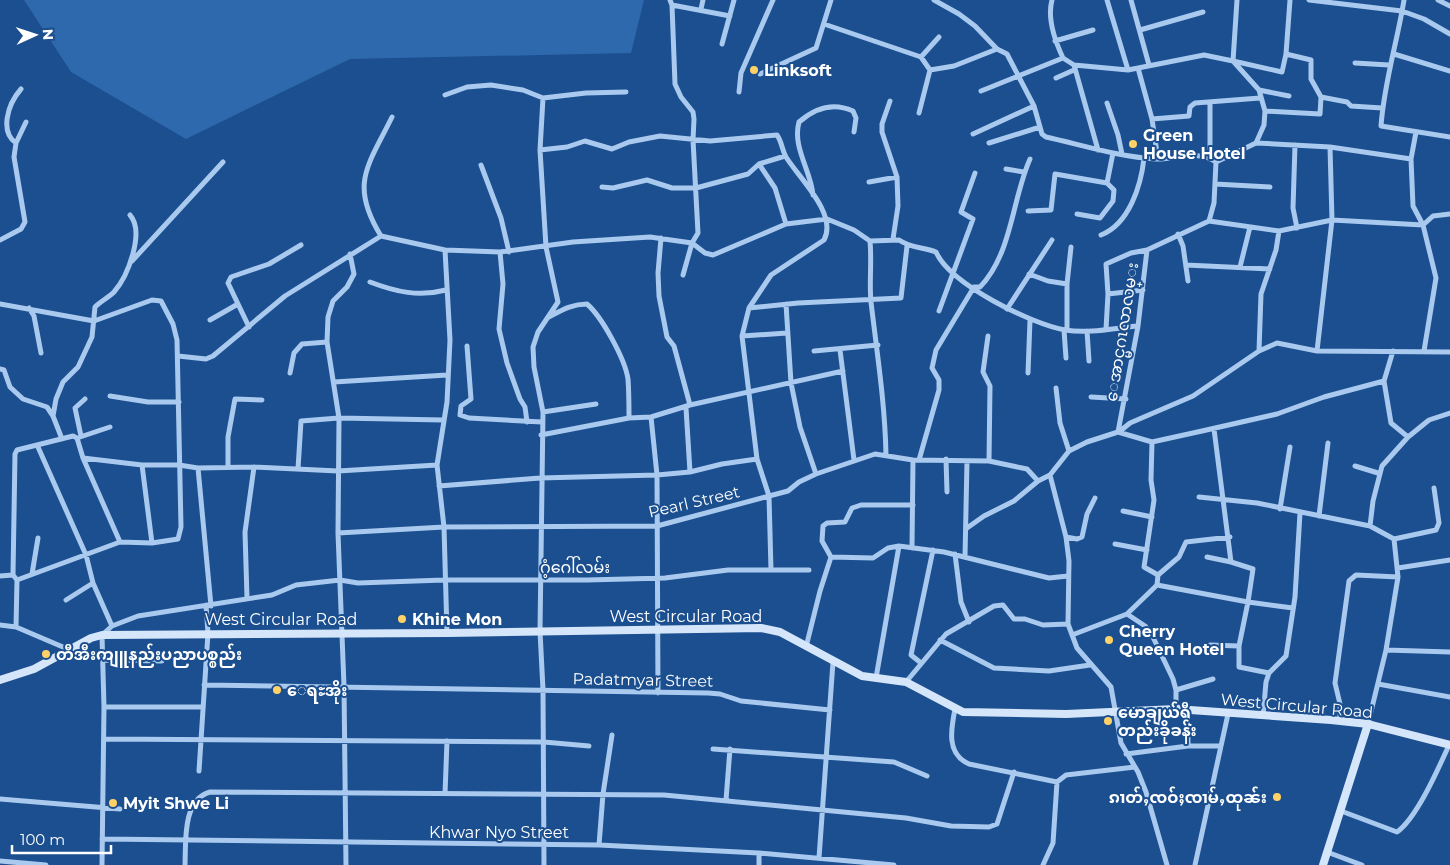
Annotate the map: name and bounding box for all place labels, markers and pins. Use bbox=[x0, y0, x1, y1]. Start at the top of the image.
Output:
place label: Linksoft bbox=[764, 61, 832, 80]
marker: Linksoft bbox=[748, 64, 760, 76]
place label: Green House Hotel bbox=[1143, 126, 1246, 163]
marker: Green House Hotel bbox=[1127, 138, 1139, 150]
place label: Khine Mon bbox=[412, 610, 502, 629]
marker: Khine Mon bbox=[396, 613, 408, 625]
place label: Cherry Queen Hotel bbox=[1119, 622, 1224, 659]
marker: Cherry Queen Hotel bbox=[1103, 634, 1115, 646]
place label: တီအီးကျူနည်းပညာပစ္စည်း bbox=[56, 643, 242, 668]
marker: တီအီးကျူနည်းပညာပစ္စည်း bbox=[40, 648, 52, 660]
place label: ေရႊအိုး bbox=[287, 680, 347, 704]
marker: ေရႊအိုး bbox=[271, 684, 283, 696]
place label: မောချယ်ရီ တည်းခိုခန်း bbox=[1118, 701, 1197, 744]
marker: မောချယ်ရီ တည်းခိုခန်း bbox=[1102, 715, 1114, 727]
place label: ၵၢတ်ႇၸဝ်ႈၸၢမ်ႇထုၼ်း bbox=[1109, 786, 1267, 811]
marker: ၵၢတ်ႇၸဝ်ႈၸၢမ်ႇထုၼ်း bbox=[1271, 791, 1283, 803]
place label: Myit Shwe Li bbox=[123, 794, 229, 813]
marker: Myit Shwe Li bbox=[107, 797, 119, 809]

